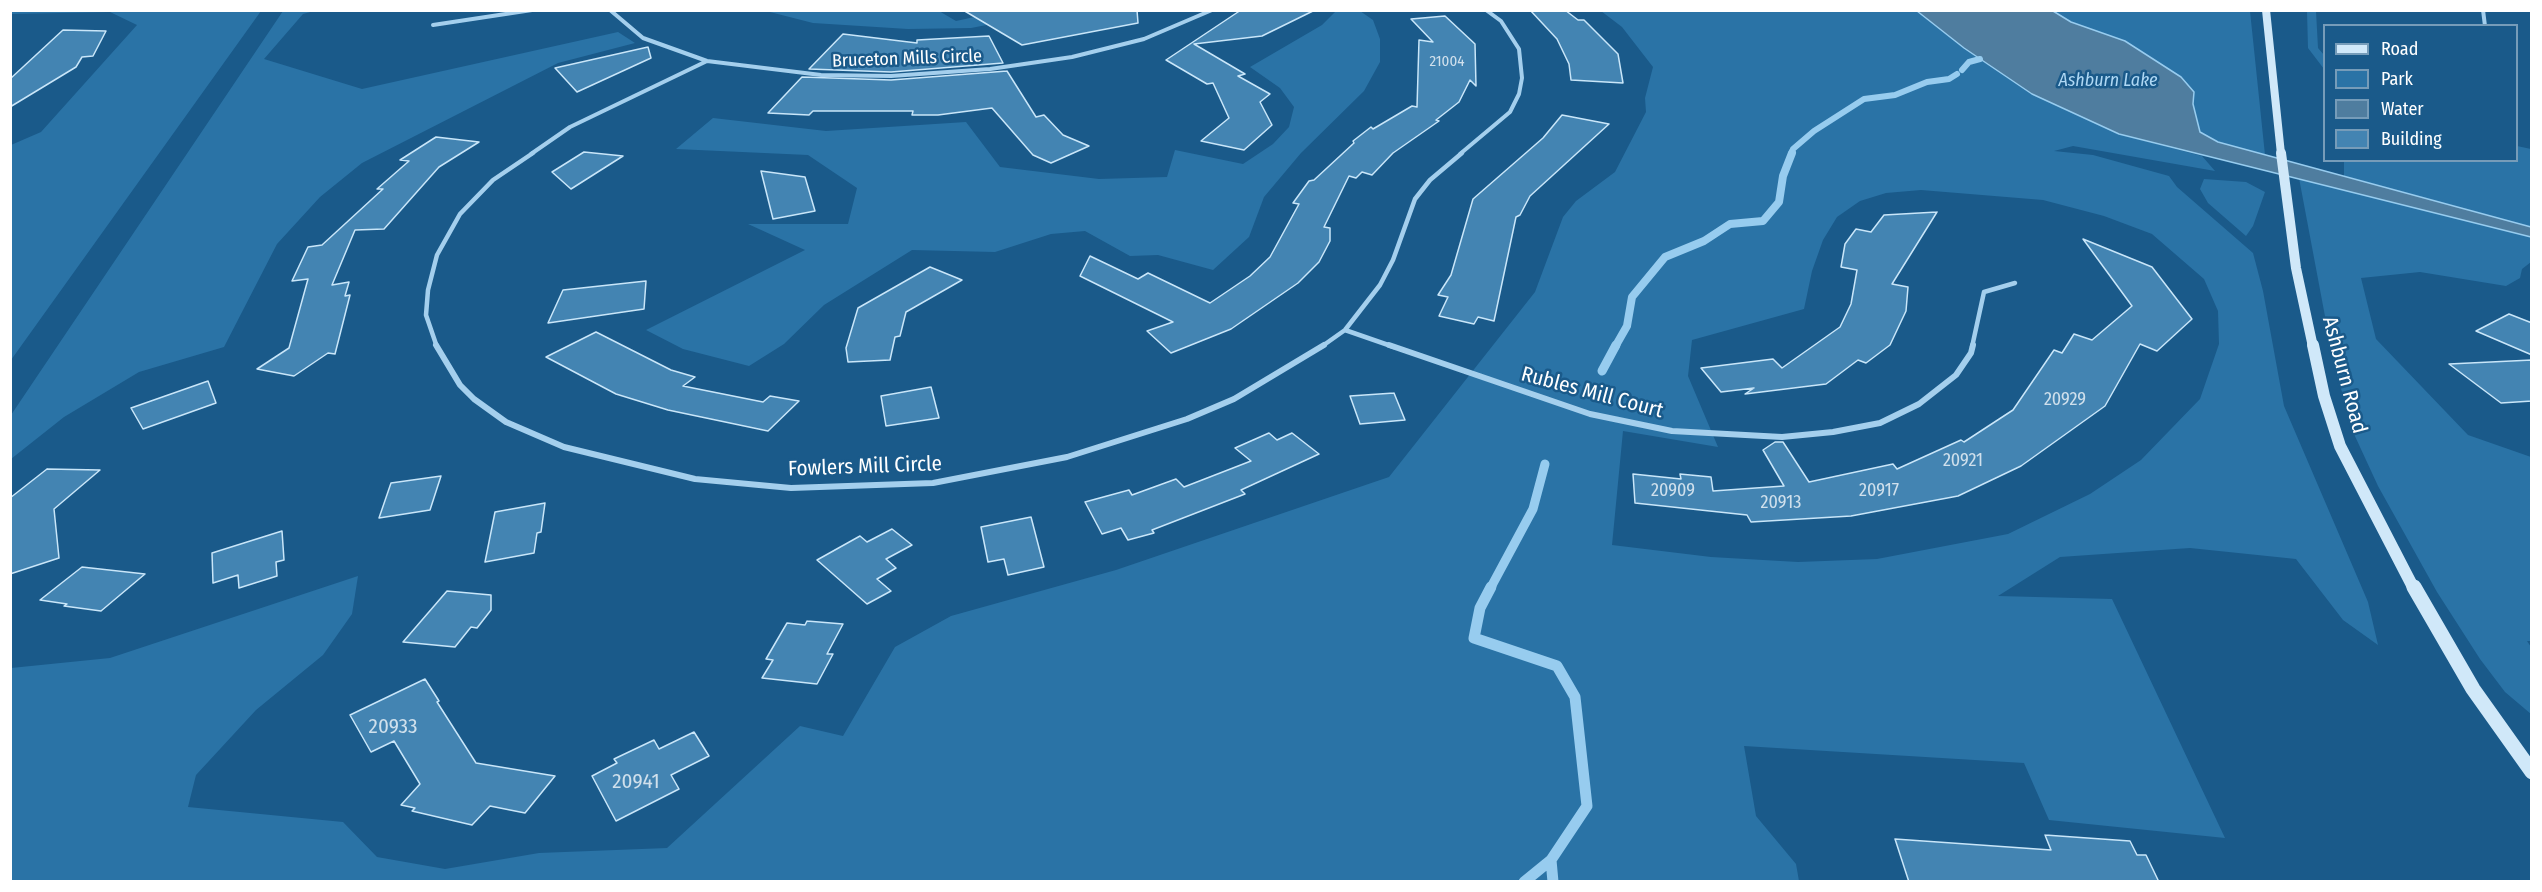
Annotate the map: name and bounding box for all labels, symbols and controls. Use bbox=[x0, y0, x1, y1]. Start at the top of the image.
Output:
legend bbox=[2323, 24, 2518, 162]
text: Road bbox=[2381, 38, 2418, 60]
street label: Bruceton Mills Circle bbox=[832, 46, 982, 72]
house number: 21004 bbox=[1429, 53, 1465, 71]
text: Park bbox=[2381, 68, 2413, 90]
water label: Ashburn Lake bbox=[2058, 70, 2158, 92]
text: Water bbox=[2381, 98, 2424, 120]
text: Building bbox=[2381, 128, 2442, 150]
street label: Ashburn Road bbox=[2316, 314, 2372, 436]
street label: Rubles Mill Court bbox=[1518, 362, 1666, 424]
house number: 20929 bbox=[2044, 389, 2086, 411]
house number: 20921 bbox=[1943, 450, 1983, 472]
street label: Fowlers Mill Circle bbox=[788, 452, 942, 482]
house number: 20909 bbox=[1651, 480, 1695, 502]
house number: 20917 bbox=[1859, 480, 1899, 502]
house number: 20913 bbox=[1761, 492, 1801, 514]
house number: 20933 bbox=[369, 714, 417, 740]
house number: 20941 bbox=[612, 769, 660, 795]

